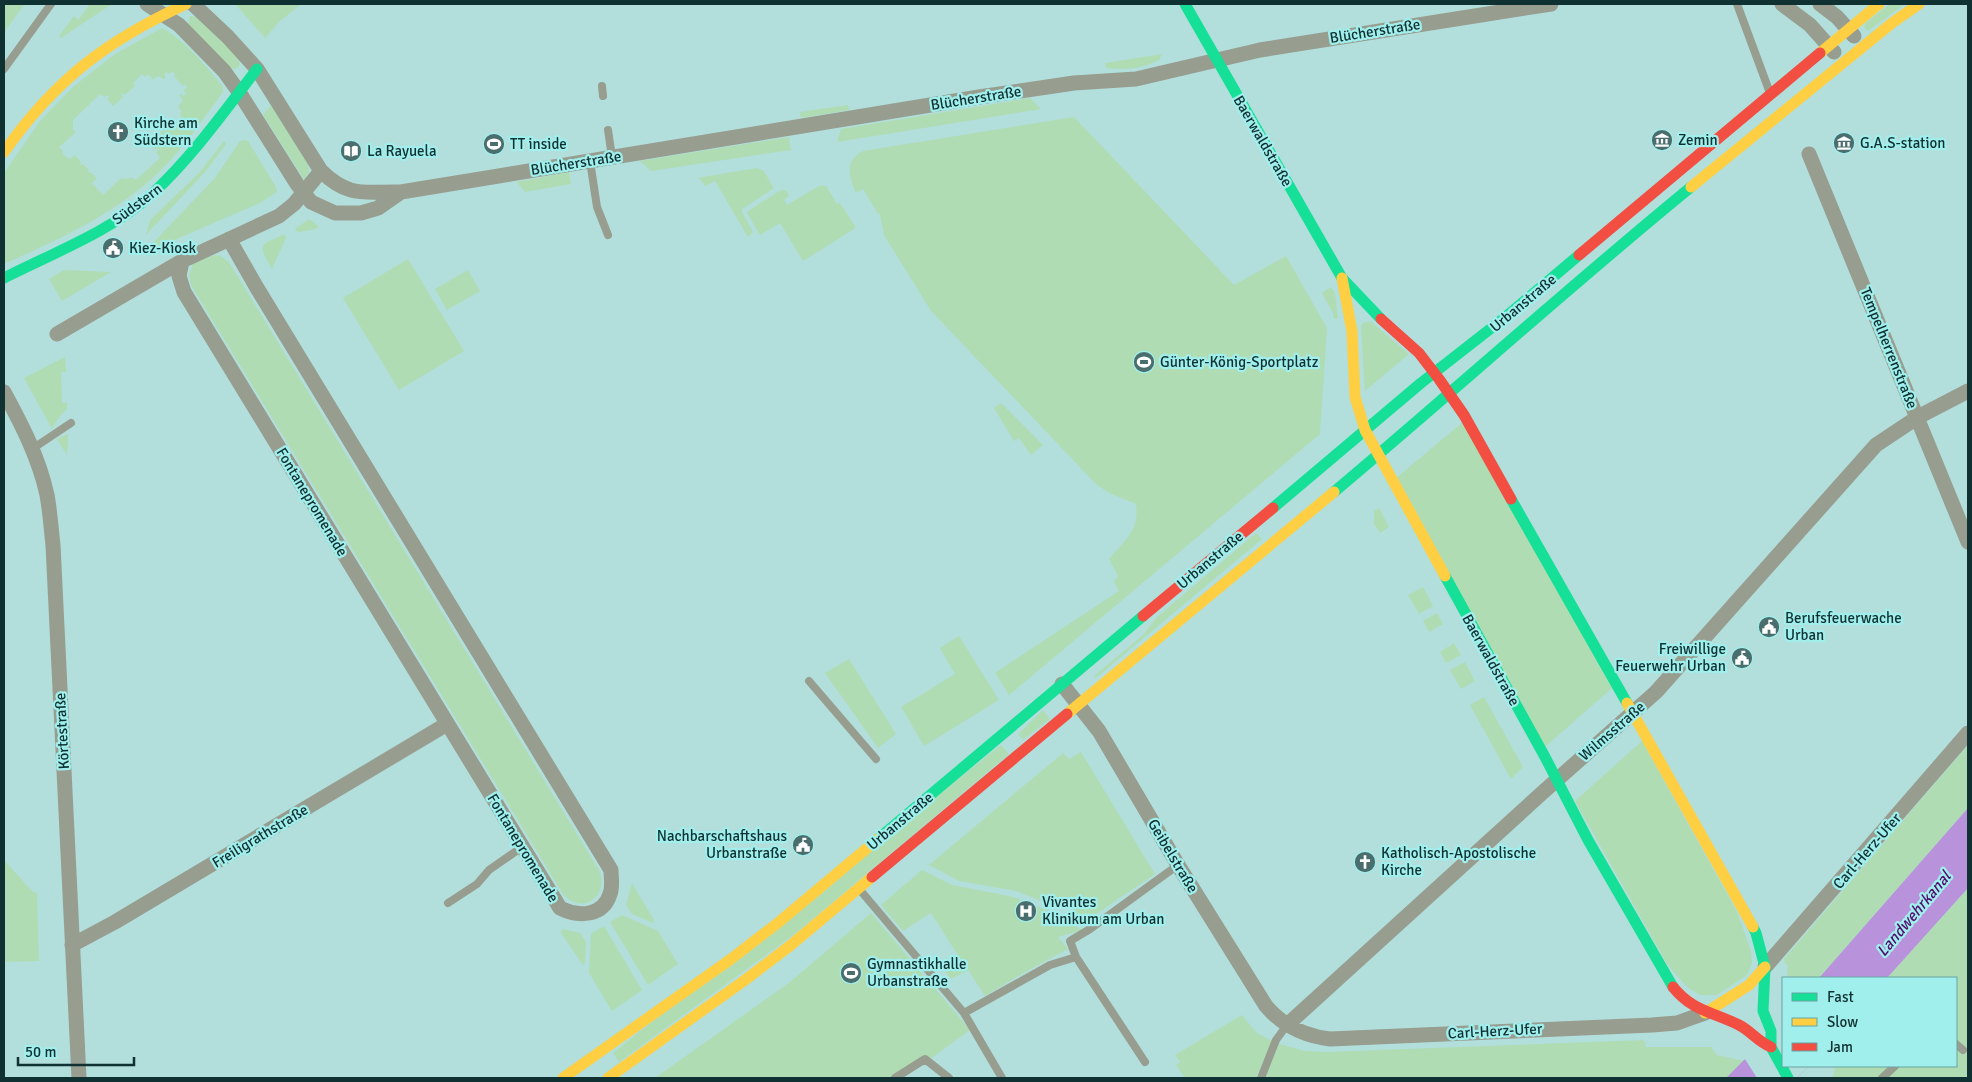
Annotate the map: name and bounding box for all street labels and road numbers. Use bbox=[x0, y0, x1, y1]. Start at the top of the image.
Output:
street label: Blücherstraße bbox=[1328, 15, 1422, 47]
street label: Blücherstraße bbox=[929, 82, 1023, 114]
street label: Baerwaldstraße bbox=[1230, 92, 1296, 190]
street label: Blücherstraße bbox=[529, 147, 623, 179]
street label: Südstern bbox=[109, 180, 165, 228]
street label: Urbanstraße bbox=[1486, 270, 1560, 336]
street label: Tempelherrenstraße bbox=[1856, 285, 1922, 411]
street label: Fontanepromenade bbox=[272, 444, 352, 560]
street label: Urbanstraße bbox=[1173, 527, 1247, 593]
street label: Baerwaldstraße bbox=[1458, 611, 1524, 709]
street label: Körtestraße bbox=[51, 692, 73, 770]
street label: Wilmsstraße bbox=[1575, 697, 1649, 765]
street label: Urbanstraße bbox=[863, 788, 937, 854]
street label: Fontanepromenade bbox=[483, 790, 563, 906]
street label: Freiligrathstraße bbox=[209, 800, 311, 872]
street label: Carl-Herz-Ufer bbox=[1829, 809, 1905, 893]
street label: Geibelstraße bbox=[1144, 816, 1202, 896]
street label: Carl-Herz-Ufer bbox=[1447, 1020, 1543, 1042]

